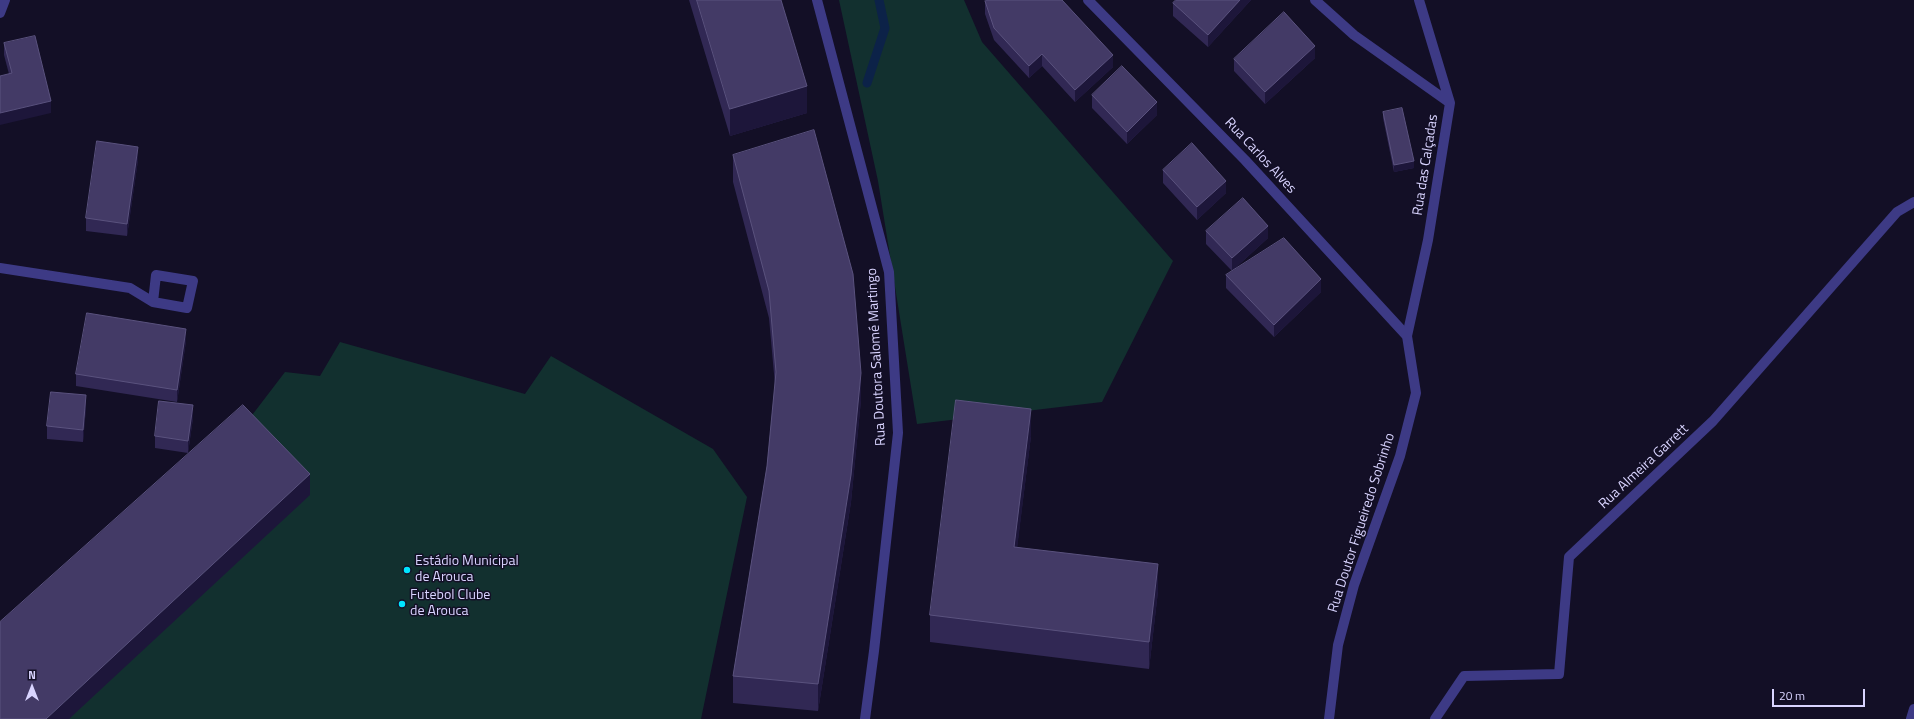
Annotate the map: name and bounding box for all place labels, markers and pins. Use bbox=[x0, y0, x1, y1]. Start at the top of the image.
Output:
place label: Estádio Municipal de Arouca bbox=[415, 554, 519, 586]
marker: Estádio Municipal de Arouca bbox=[402, 565, 412, 575]
place label: Futebol Clube de Arouca bbox=[410, 588, 490, 620]
marker: Futebol Clube de Arouca bbox=[397, 599, 407, 609]

